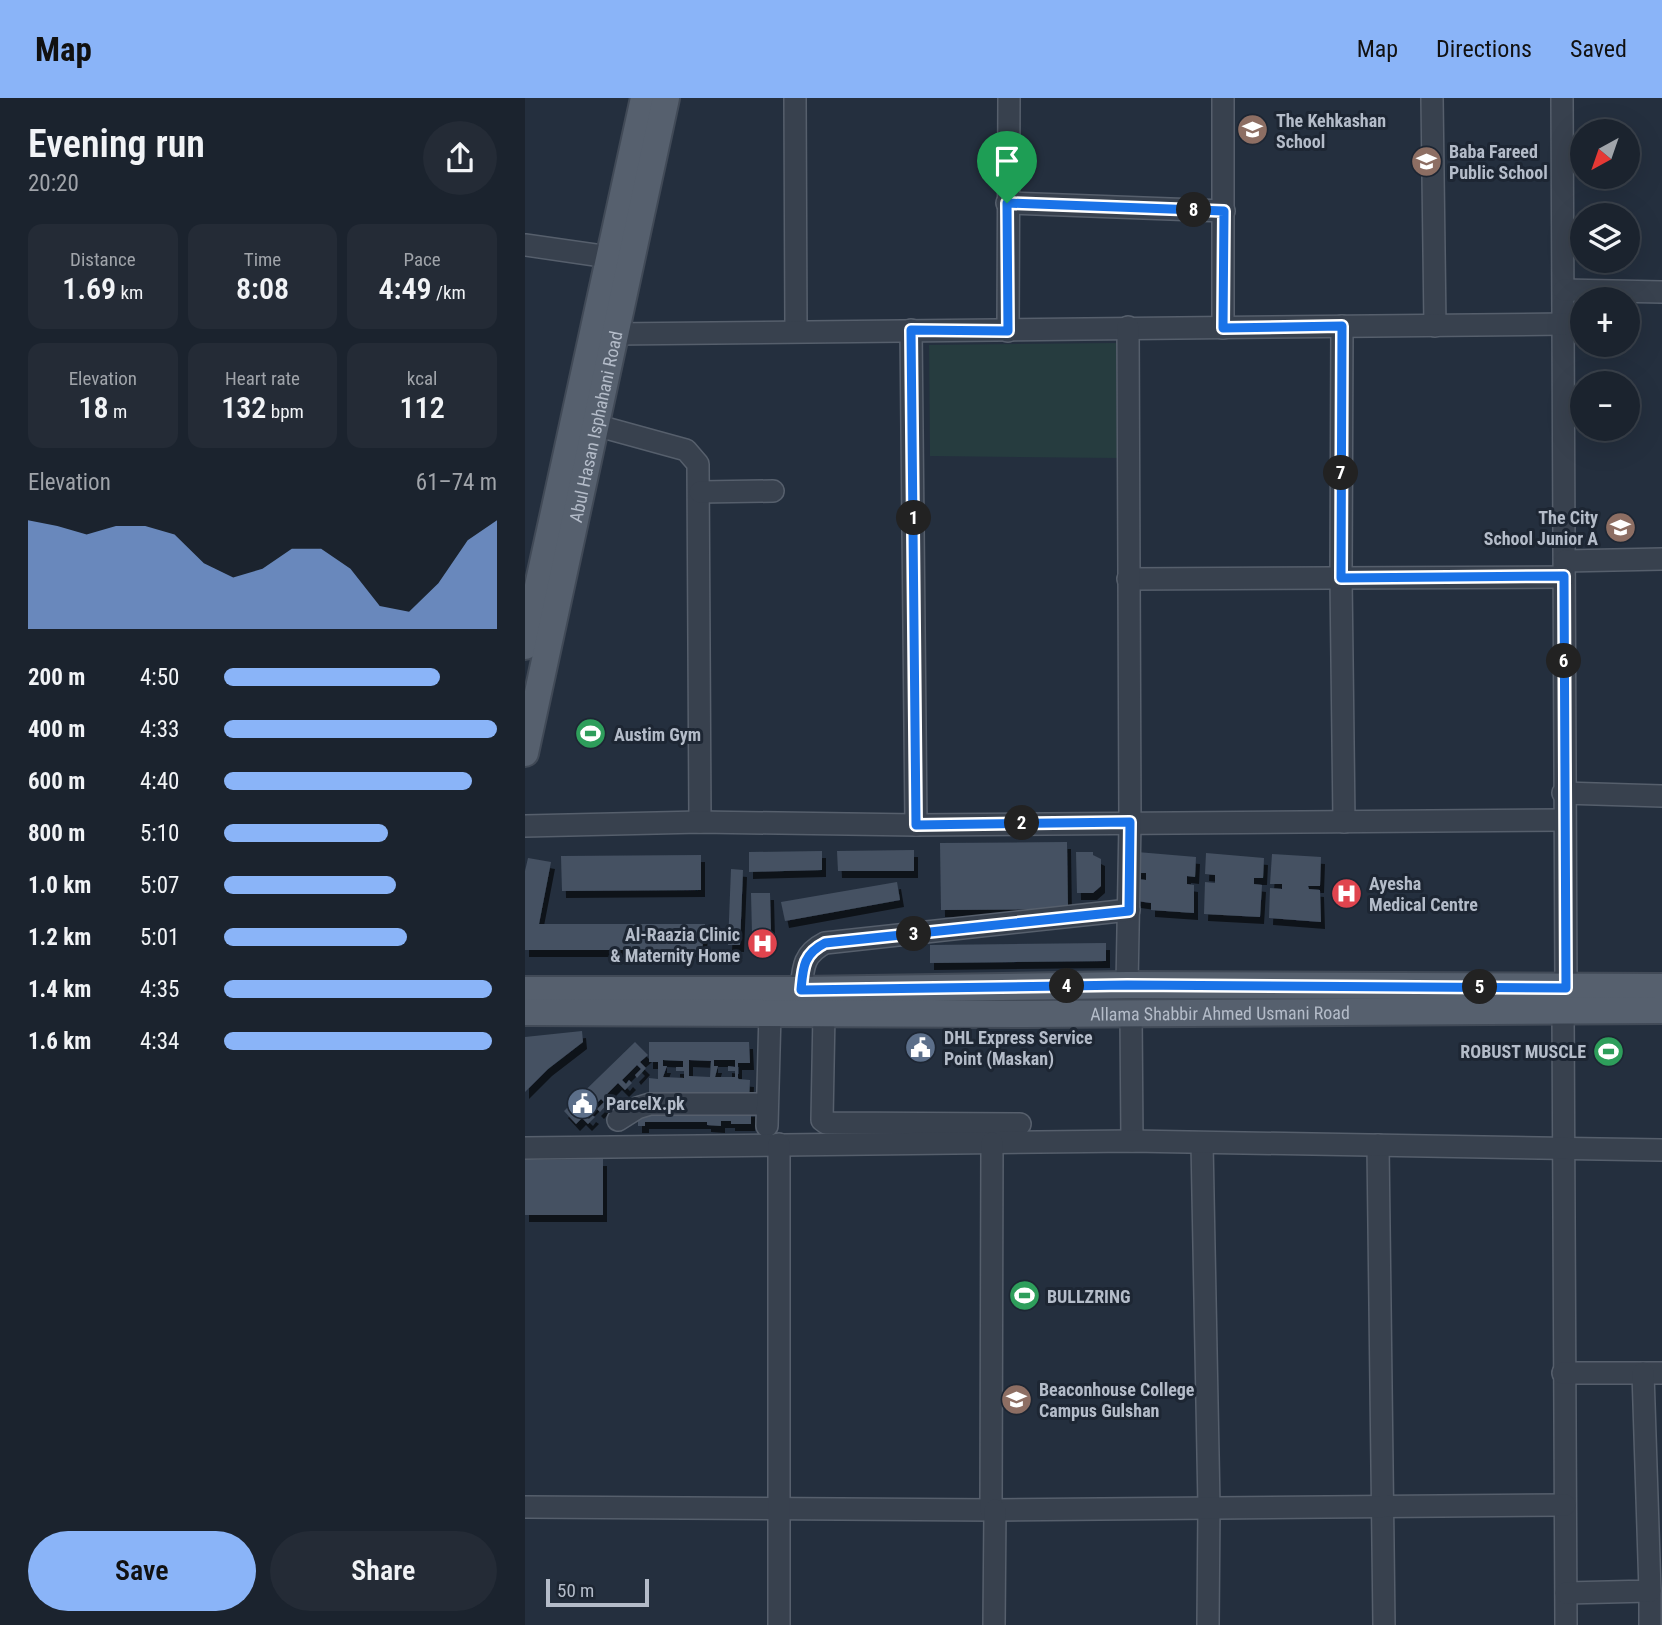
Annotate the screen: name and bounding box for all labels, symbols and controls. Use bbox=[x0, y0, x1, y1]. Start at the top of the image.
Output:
text: Map bbox=[35, 30, 92, 69]
text: Map bbox=[1357, 35, 1398, 63]
text: Directions bbox=[1436, 35, 1532, 63]
text: Saved bbox=[1570, 35, 1627, 63]
place label: The Kehkashan School bbox=[1276, 110, 1386, 152]
school or university icon: The Kehkashan School bbox=[1236, 113, 1270, 147]
north arrow bbox=[1570, 119, 1640, 189]
map controls bbox=[1570, 119, 1640, 441]
button: share bbox=[423, 121, 497, 195]
text: Evening run bbox=[28, 122, 205, 166]
pin bbox=[977, 131, 1037, 203]
place label: Baba Fareed Public School bbox=[1449, 141, 1548, 183]
icon: arrive bbox=[988, 142, 1026, 180]
school or university icon: Baba Fareed Public School bbox=[1409, 144, 1443, 178]
text: 20:20 bbox=[28, 170, 79, 197]
pin: 8 bbox=[1177, 192, 1211, 228]
text: 8 bbox=[1189, 198, 1198, 221]
button: layers bbox=[1570, 203, 1640, 273]
text: Distance bbox=[70, 248, 136, 271]
text: Time bbox=[244, 248, 281, 271]
text: Pace bbox=[404, 248, 441, 271]
text: 1.69 bbox=[62, 271, 116, 306]
text: 8:08 bbox=[236, 271, 289, 306]
text: 4:49 bbox=[378, 271, 432, 306]
text: km bbox=[116, 281, 143, 304]
text: /km bbox=[432, 281, 466, 304]
button: + bbox=[1570, 287, 1640, 357]
street label: Abul Hasan Isphahani Road bbox=[564, 329, 626, 524]
text: Elevation bbox=[69, 367, 137, 390]
text: Heart rate bbox=[225, 367, 300, 390]
text: kcal bbox=[407, 367, 437, 390]
button: − bbox=[1570, 371, 1640, 441]
text: 18 bbox=[78, 390, 109, 425]
text: 132 bbox=[221, 390, 266, 425]
text: 112 bbox=[400, 390, 445, 425]
text: m bbox=[109, 400, 127, 423]
text: bpm bbox=[266, 400, 304, 423]
pin: 7 bbox=[1323, 456, 1359, 490]
text: 7 bbox=[1336, 461, 1345, 484]
text: Elevation bbox=[28, 469, 111, 496]
text: 61–74 m bbox=[416, 469, 497, 496]
pin: 1 bbox=[897, 500, 931, 536]
text: 1 bbox=[909, 506, 918, 529]
place label: The City School Junior A bbox=[1484, 507, 1598, 549]
school or university icon: The City School Junior A bbox=[1604, 510, 1638, 544]
pin: 6 bbox=[1546, 644, 1581, 678]
text: 6 bbox=[1559, 649, 1568, 672]
text: 200 m bbox=[28, 664, 85, 691]
text: 4:50 bbox=[140, 664, 179, 691]
text: 400 m bbox=[28, 716, 85, 743]
text: 4:33 bbox=[140, 716, 179, 743]
sports icon: Austim Gym bbox=[574, 717, 608, 751]
place label: Austim Gym bbox=[614, 724, 701, 745]
text: 600 m bbox=[28, 768, 85, 795]
text: 4:40 bbox=[140, 768, 179, 795]
pin: 2 bbox=[1005, 806, 1039, 840]
text: 2 bbox=[1017, 811, 1026, 834]
text: 800 m bbox=[28, 820, 85, 847]
text: 5:10 bbox=[140, 820, 179, 847]
text: 1.0 km bbox=[28, 872, 91, 899]
text: 5:07 bbox=[140, 872, 179, 899]
place label: Ayesha Medical Centre bbox=[1369, 873, 1478, 915]
hospital icon: Ayesha Medical Centre bbox=[1329, 876, 1363, 910]
pin: 3 bbox=[897, 916, 931, 952]
text: 3 bbox=[909, 922, 918, 945]
text: 1.2 km bbox=[28, 924, 91, 951]
text: 5:01 bbox=[140, 924, 179, 951]
place label: Al-Raazia Clinic & Maternity Home bbox=[610, 924, 740, 966]
hospital icon: Al-Raazia Clinic & Maternity Home bbox=[746, 927, 780, 961]
pin: 4 bbox=[1049, 968, 1085, 1004]
pin: 5 bbox=[1462, 970, 1497, 1004]
text: 4 bbox=[1062, 974, 1071, 997]
text: 5 bbox=[1475, 975, 1484, 998]
text: 1.4 km bbox=[28, 976, 91, 1003]
text: 4:35 bbox=[140, 976, 179, 1003]
street label: Allama Shabbir Ahmed Usmani Road bbox=[1090, 1001, 1350, 1024]
place label: DHL Express Service Point (Maskan) bbox=[944, 1027, 1093, 1070]
text: 1.6 km bbox=[28, 1028, 91, 1055]
text: 4:34 bbox=[140, 1028, 179, 1055]
public building icon: DHL Express Service Point (Maskan) bbox=[904, 1030, 938, 1064]
sports icon: ROBUST MUSCLE bbox=[1592, 1034, 1626, 1068]
place label: ROBUST MUSCLE bbox=[1460, 1041, 1586, 1062]
public building icon: ParcelX.pk bbox=[566, 1086, 600, 1120]
place label: ParcelX.pk bbox=[606, 1093, 685, 1114]
sports icon: BULLZRING bbox=[1007, 1279, 1041, 1313]
place label: BULLZRING bbox=[1047, 1286, 1131, 1307]
place label: Beaconhouse College Campus Gulshan bbox=[1039, 1379, 1195, 1421]
school or university icon: Beaconhouse College Campus Gulshan bbox=[999, 1382, 1033, 1416]
button: Save bbox=[28, 1531, 256, 1611]
button: Share bbox=[270, 1531, 497, 1611]
scale bar bbox=[546, 1576, 649, 1608]
text: 50 m bbox=[557, 1579, 594, 1602]

